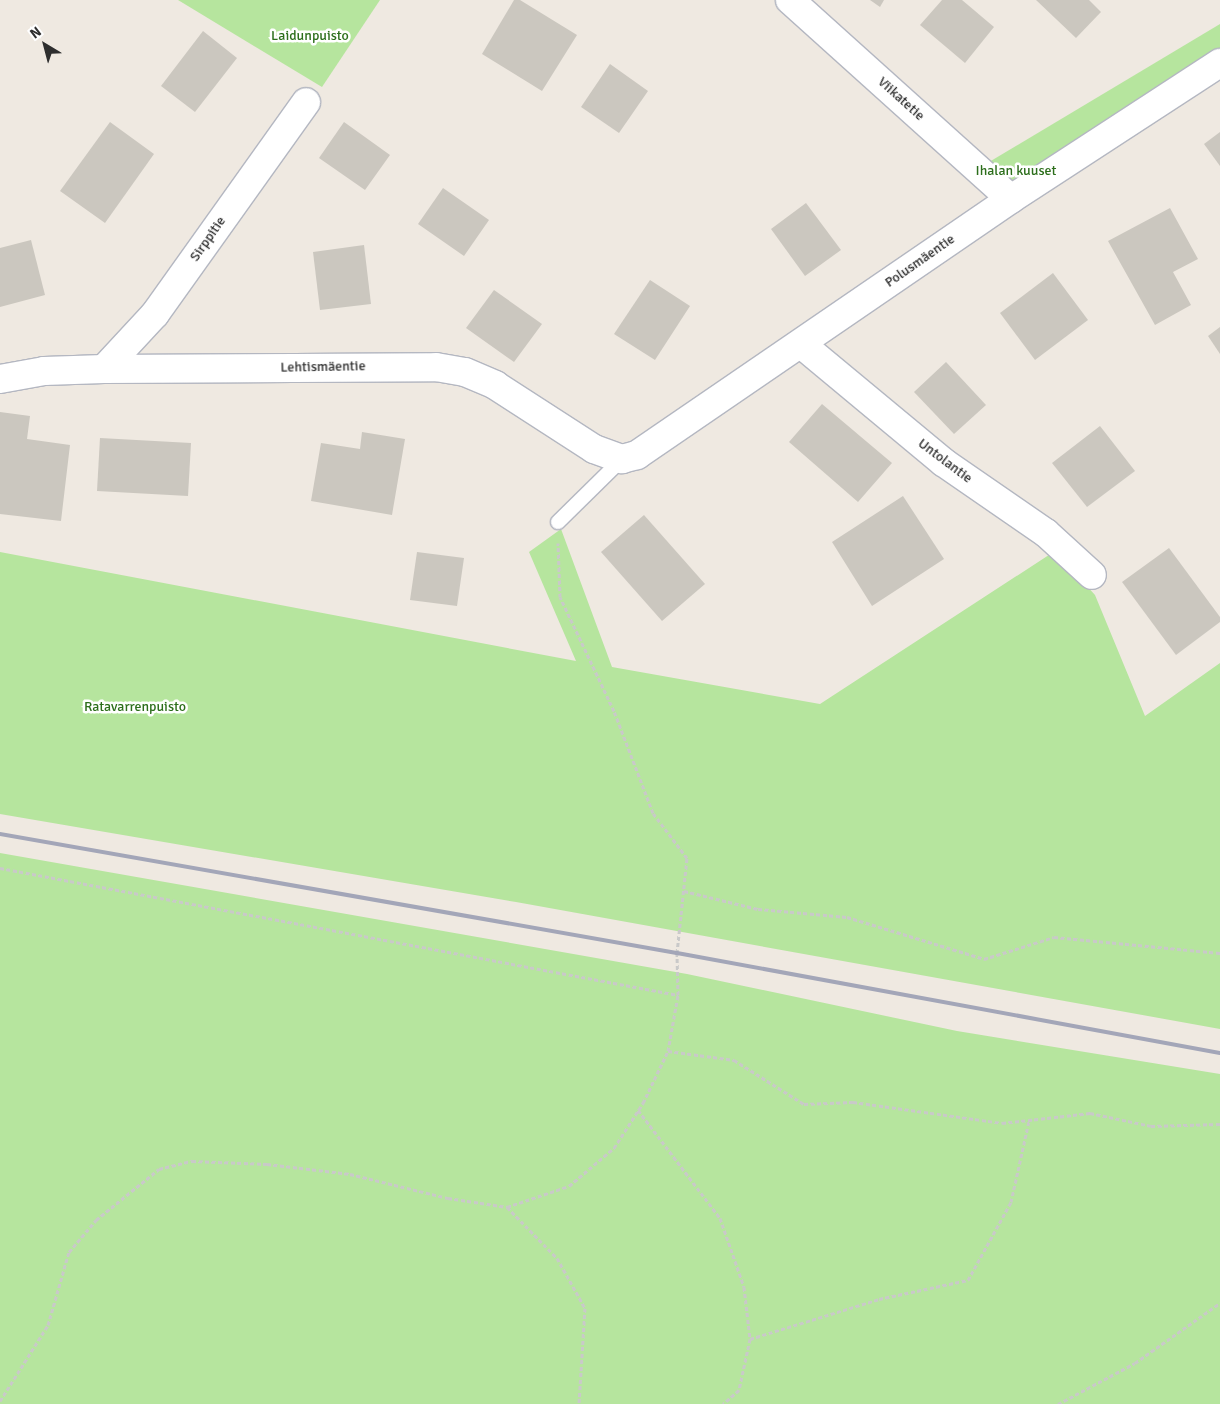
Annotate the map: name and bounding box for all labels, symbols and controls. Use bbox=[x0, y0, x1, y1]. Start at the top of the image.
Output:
north arrow bbox=[20, 20, 70, 70]
text: N bbox=[27, 23, 45, 42]
park label: Laidunpuisto bbox=[271, 28, 349, 44]
street label: Viikatetie bbox=[874, 74, 928, 124]
park label: Ihalan kuuset bbox=[976, 163, 1056, 179]
street label: Sirppitie bbox=[186, 213, 230, 265]
street label: Polusmäentie bbox=[882, 231, 958, 291]
street label: Lehtismäentie bbox=[280, 358, 366, 376]
street label: Untolantie bbox=[914, 435, 976, 487]
park label: Ratavarrenpuisto bbox=[84, 699, 186, 715]

